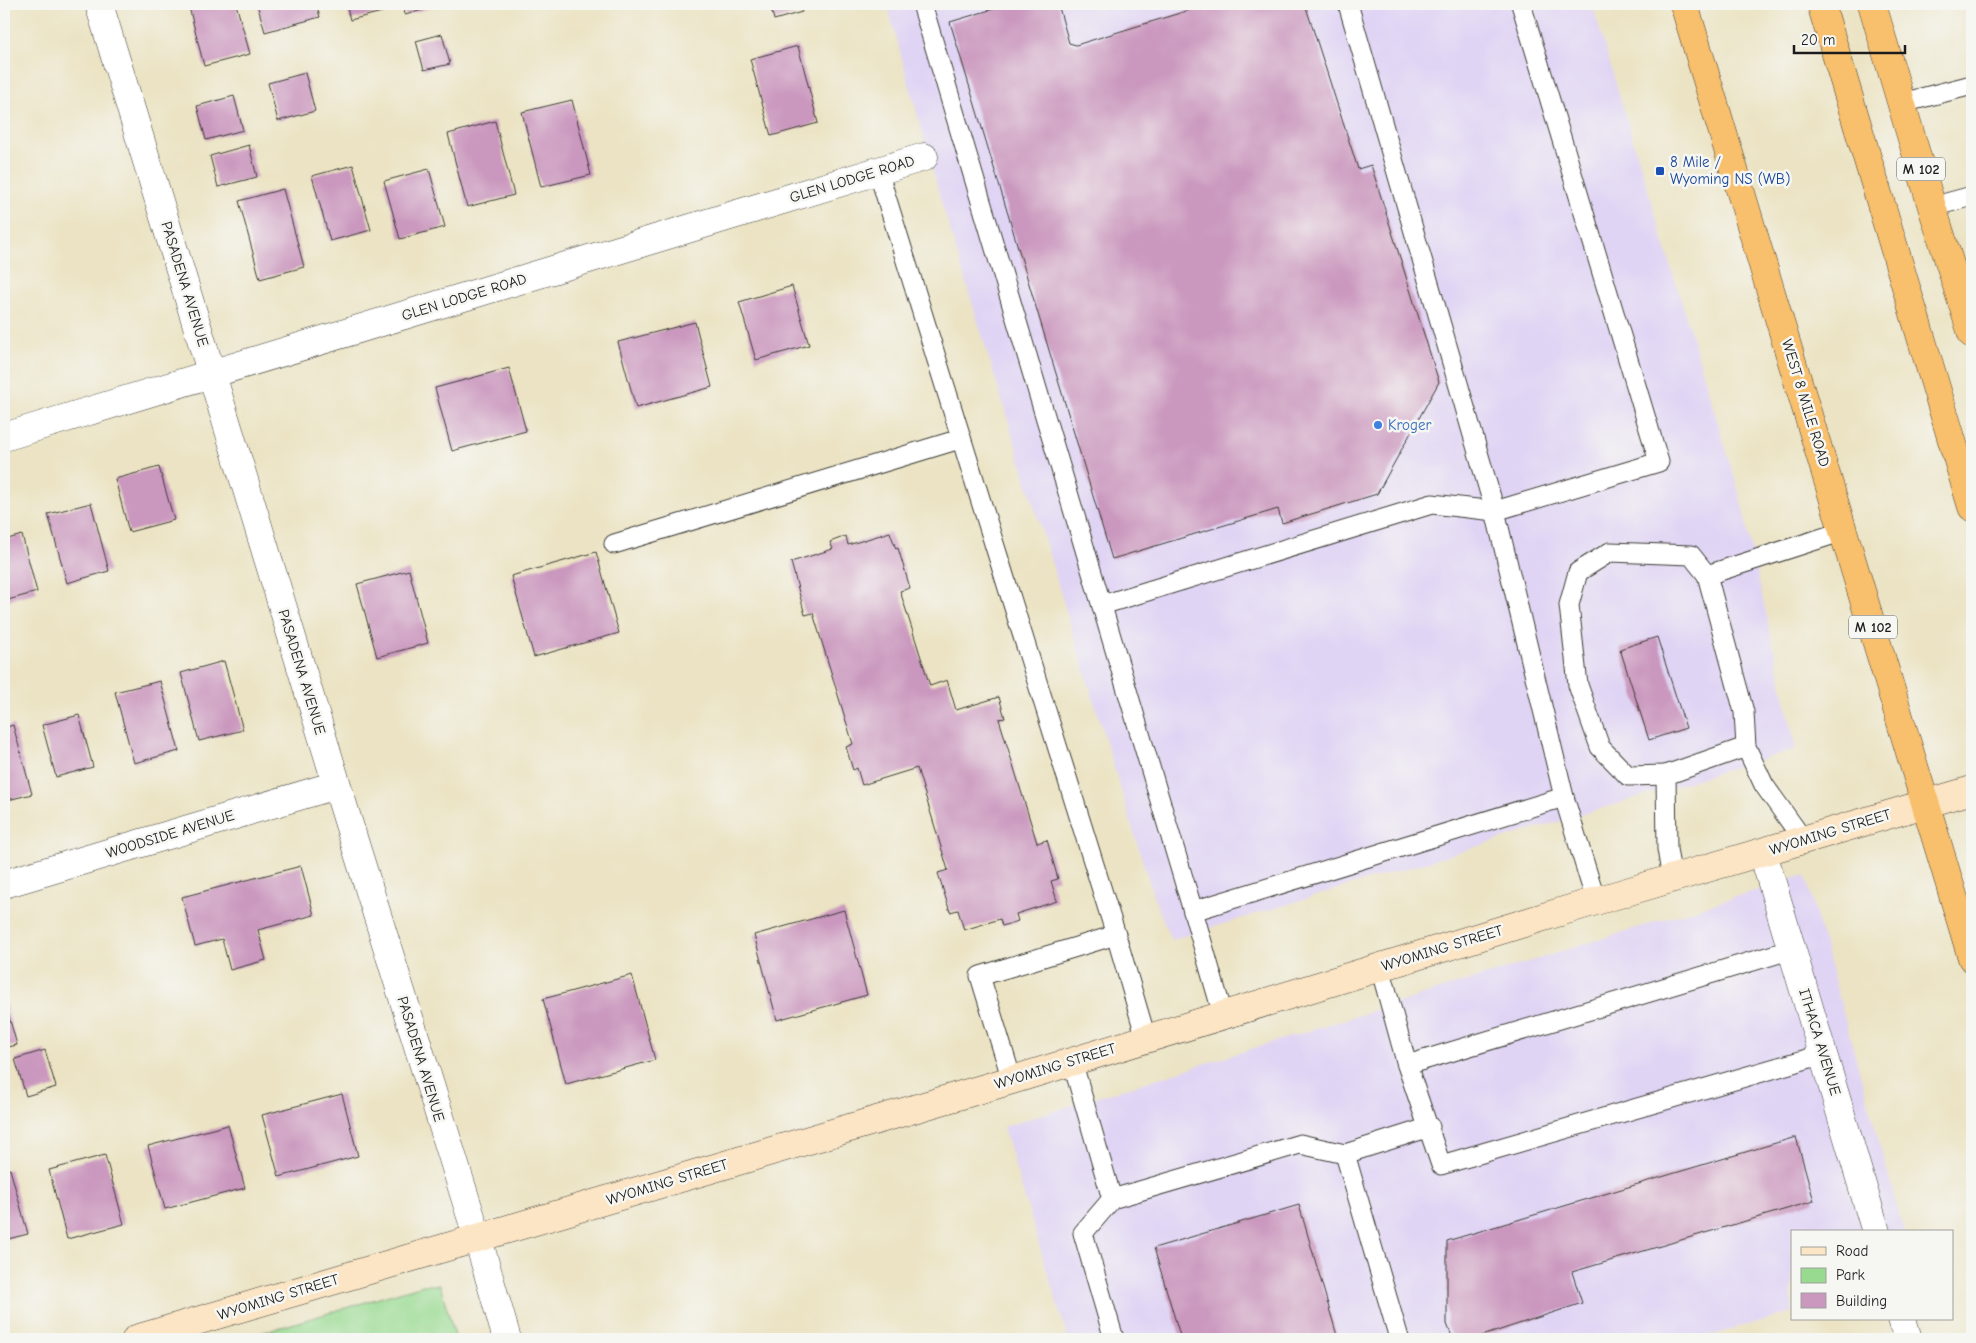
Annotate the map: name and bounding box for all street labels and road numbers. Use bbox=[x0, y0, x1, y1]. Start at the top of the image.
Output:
street label: GLEN LODGE ROAD bbox=[787, 151, 917, 207]
road number: M 102 bbox=[1897, 157, 1945, 180]
street label: PASADENA AVENUE bbox=[157, 219, 213, 349]
street label: GLEN LODGE ROAD bbox=[399, 269, 529, 325]
street label: WEST 8 MILE ROAD bbox=[1778, 337, 1834, 469]
street label: PASADENA AVENUE bbox=[274, 607, 330, 737]
road number: M 102 bbox=[1849, 616, 1897, 638]
street label: WYOMING STREET bbox=[1767, 805, 1893, 859]
street label: WOODSIDE AVENUE bbox=[104, 806, 236, 862]
street label: WYOMING STREET bbox=[1379, 921, 1505, 975]
street label: ITHACA AVENUE bbox=[1795, 986, 1845, 1098]
street label: PASADENA AVENUE bbox=[393, 994, 449, 1124]
street label: WYOMING STREET bbox=[992, 1039, 1118, 1093]
street label: WYOMING STREET bbox=[604, 1155, 730, 1209]
street label: WYOMING STREET bbox=[215, 1270, 341, 1324]

